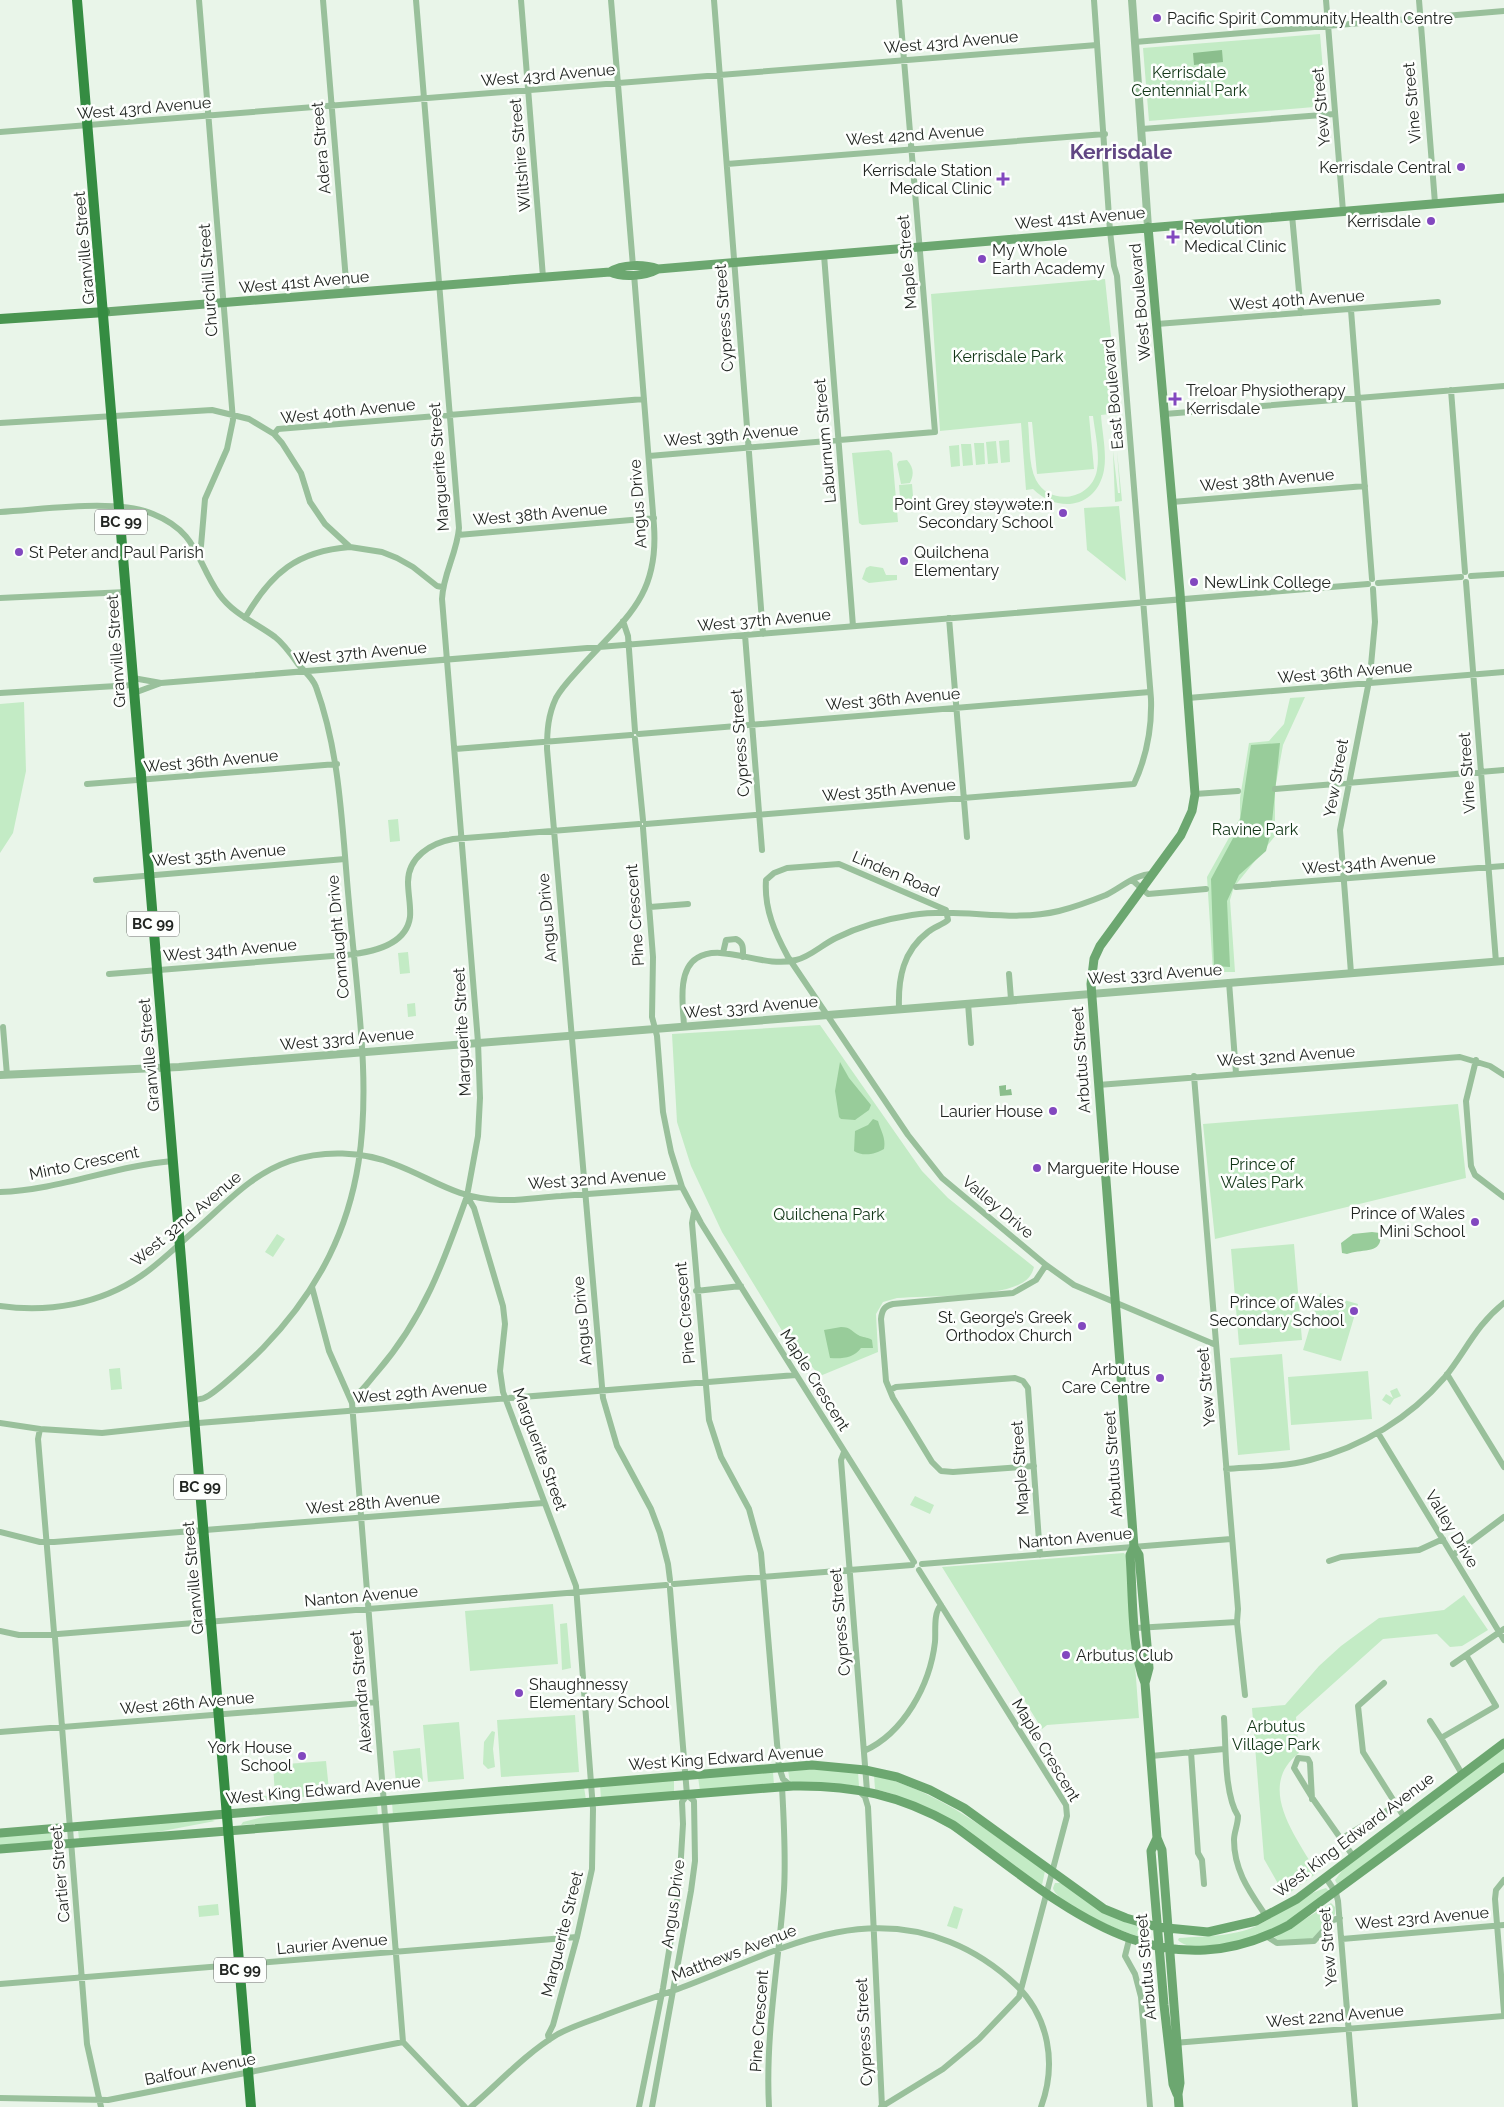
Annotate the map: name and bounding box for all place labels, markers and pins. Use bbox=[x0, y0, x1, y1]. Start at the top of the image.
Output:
place label: Pacific Spirit Community Health Centre bbox=[1167, 9, 1453, 28]
marker: Pacific Spirit Community Health Centre bbox=[1151, 12, 1163, 24]
place label: Kerrisdale Central bbox=[1319, 158, 1452, 177]
place label: Kerrisdale Station Medical Clinic bbox=[863, 161, 992, 198]
marker: Kerrisdale Central bbox=[1455, 161, 1467, 173]
marker: Kerrisdale Station Medical Clinic bbox=[996, 172, 1010, 186]
place label: Kerrisdale bbox=[1347, 212, 1421, 231]
marker: Kerrisdale bbox=[1425, 215, 1437, 227]
place label: Revolution Medical Clinic bbox=[1184, 219, 1287, 256]
marker: Revolution Medical Clinic bbox=[1166, 230, 1180, 244]
place label: My Whole Earth Academy bbox=[992, 241, 1105, 278]
marker: My Whole Earth Academy bbox=[976, 253, 988, 265]
place label: Treloar Physiotherapy Kerrisdale bbox=[1186, 381, 1346, 418]
marker: Treloar Physiotherapy Kerrisdale bbox=[1168, 392, 1182, 406]
place label: Point Grey stəywəte:n̓ Secondary School bbox=[894, 493, 1054, 532]
marker: Point Grey stəywəte:n̓ Secondary School bbox=[1057, 507, 1069, 519]
place label: St Peter and Paul Parish bbox=[29, 543, 204, 562]
place label: Quilchena Elementary bbox=[914, 543, 1000, 580]
marker: St Peter and Paul Parish bbox=[13, 546, 25, 558]
marker: Quilchena Elementary bbox=[898, 555, 910, 567]
place label: NewLink College bbox=[1204, 573, 1331, 592]
marker: NewLink College bbox=[1188, 576, 1200, 588]
place label: Laurier House bbox=[940, 1102, 1043, 1121]
marker: Laurier House bbox=[1047, 1105, 1059, 1117]
place label: Marguerite House bbox=[1047, 1159, 1179, 1178]
marker: Marguerite House bbox=[1031, 1162, 1043, 1174]
place label: Prince of Wales Mini School bbox=[1351, 1204, 1466, 1241]
marker: Prince of Wales Mini School bbox=[1469, 1216, 1481, 1228]
place label: Prince of Wales Secondary School bbox=[1210, 1293, 1345, 1330]
marker: Prince of Wales Secondary School bbox=[1348, 1305, 1360, 1317]
place label: St. George’s Greek Orthodox Church bbox=[938, 1308, 1073, 1345]
marker: St. George’s Greek Orthodox Church bbox=[1076, 1320, 1088, 1332]
place label: Arbutus Care Centre bbox=[1062, 1360, 1150, 1397]
marker: Arbutus Care Centre bbox=[1154, 1372, 1166, 1384]
place label: Arbutus Club bbox=[1076, 1646, 1173, 1665]
marker: Arbutus Club bbox=[1060, 1649, 1072, 1661]
place label: Shaughnessy Elementary School bbox=[529, 1675, 670, 1712]
marker: Shaughnessy Elementary School bbox=[513, 1687, 525, 1699]
place label: York House School bbox=[208, 1738, 293, 1775]
marker: York House School bbox=[296, 1750, 308, 1762]

